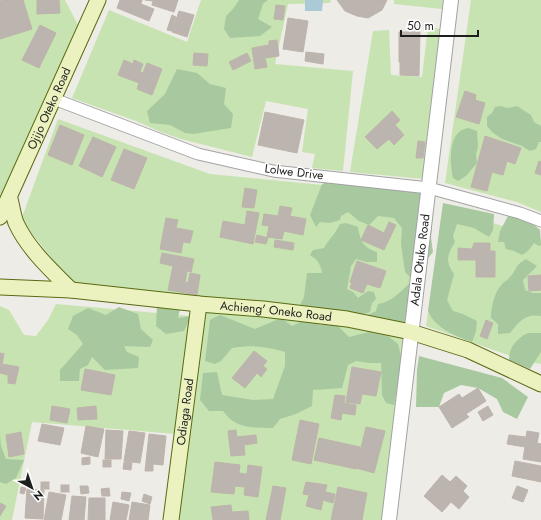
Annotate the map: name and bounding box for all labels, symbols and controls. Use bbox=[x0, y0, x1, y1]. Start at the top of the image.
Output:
scale bar bbox=[401, 12, 478, 38]
text: 50 m bbox=[407, 17, 434, 35]
street label: Ojijo Oteko Road bbox=[23, 64, 75, 153]
street label: Lolwe Drive bbox=[264, 159, 324, 185]
street label: Adala Otuko Road bbox=[406, 213, 434, 307]
street label: Achieng' Oneko Road bbox=[219, 297, 333, 326]
street label: Odiaga Road bbox=[172, 377, 198, 446]
north arrow bbox=[12, 468, 52, 508]
text: N bbox=[30, 487, 47, 505]

